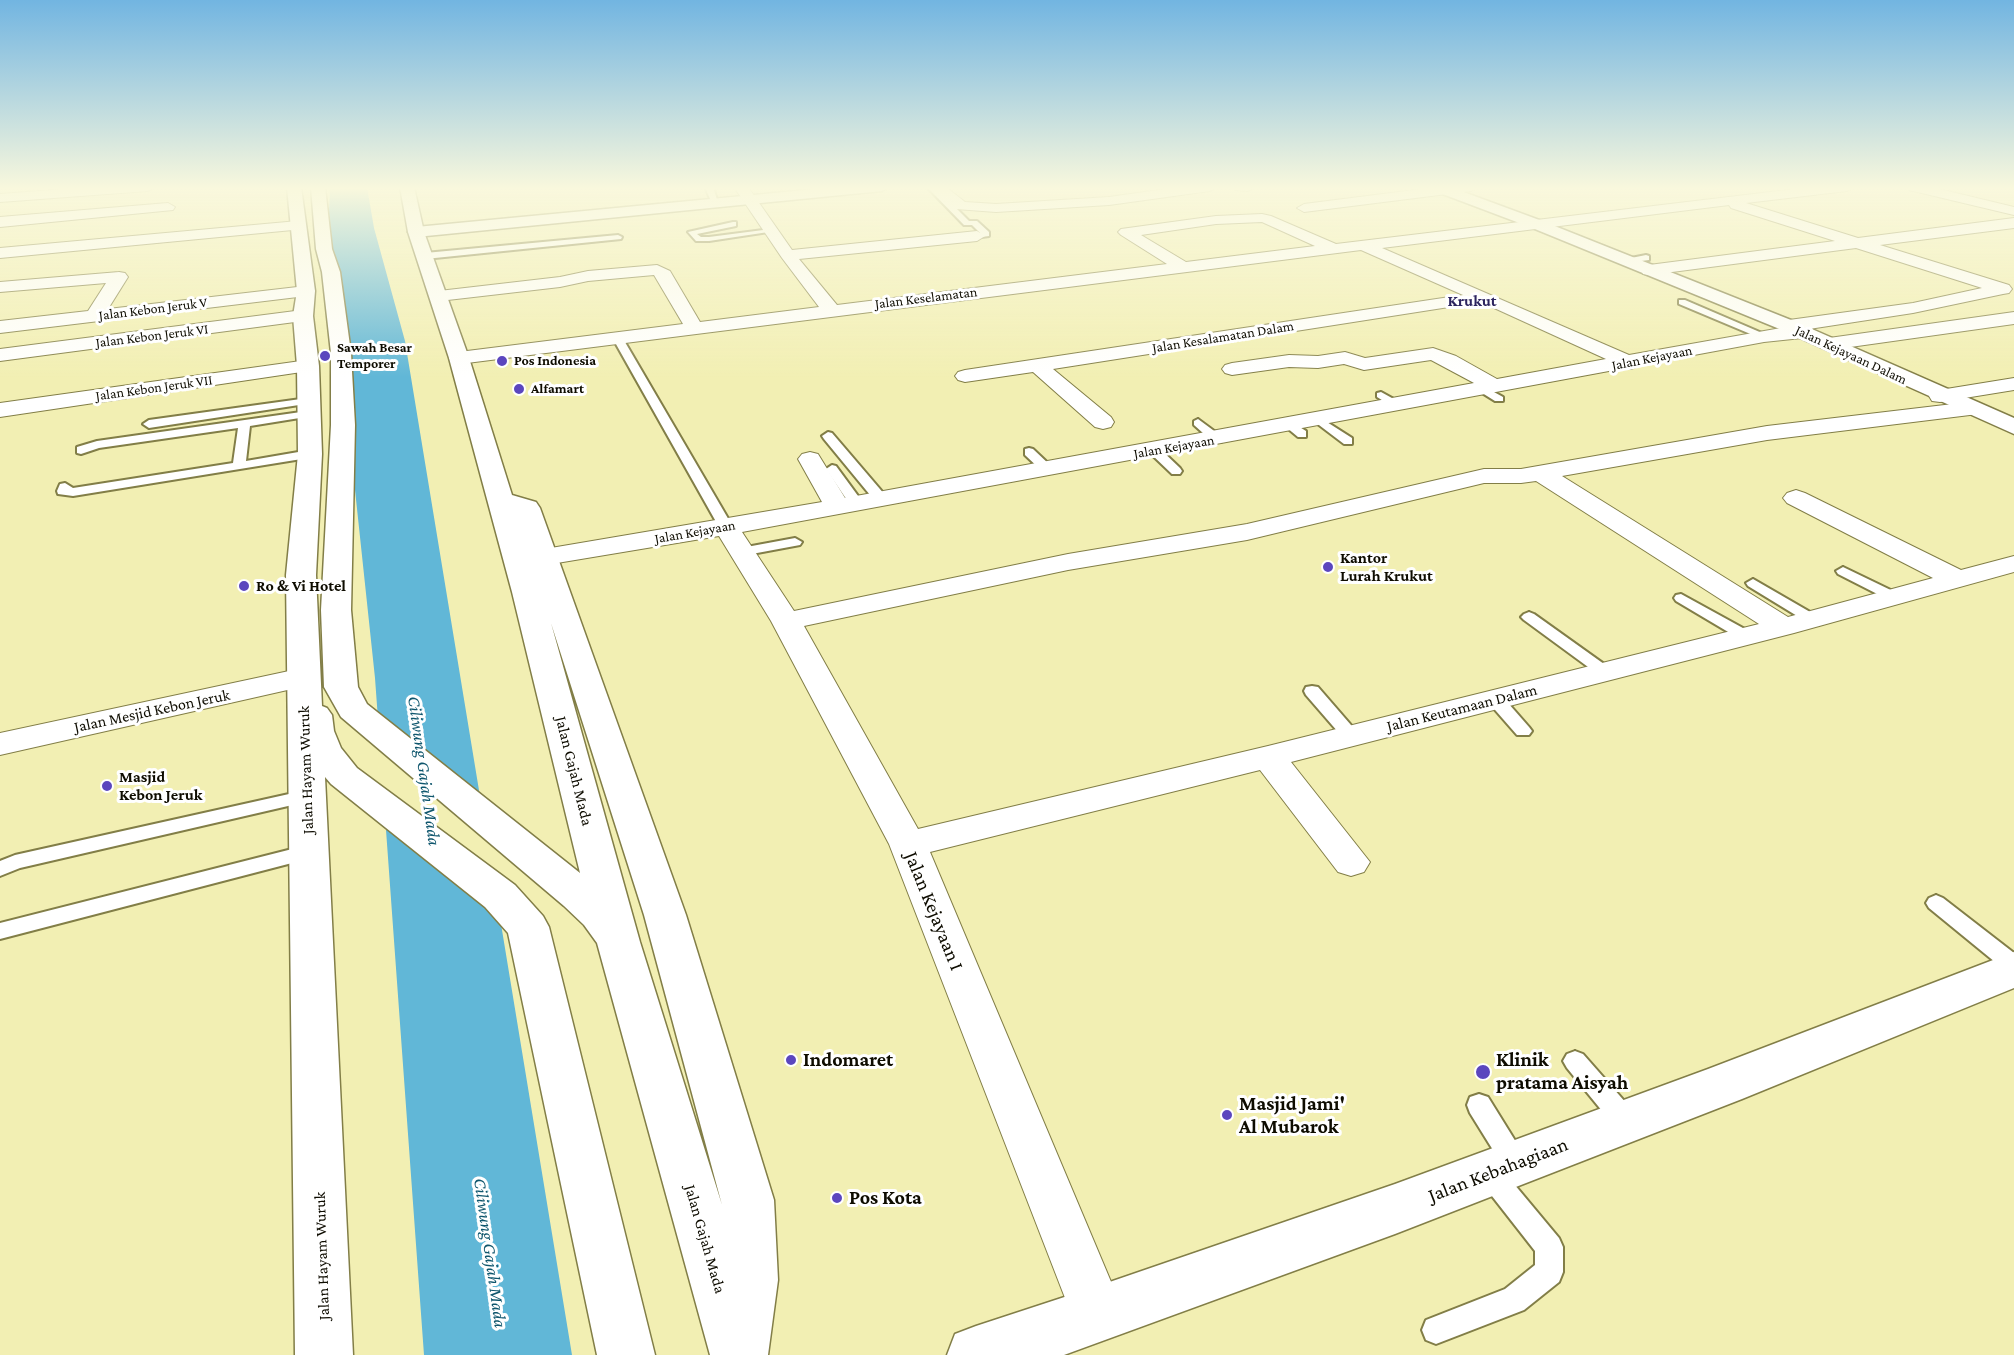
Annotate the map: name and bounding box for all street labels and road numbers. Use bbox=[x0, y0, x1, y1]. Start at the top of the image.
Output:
street label: Jalan Keselamatan bbox=[874, 283, 978, 313]
street label: Jalan Kebon Jeruk V bbox=[98, 294, 208, 324]
street label: Jalan Kesalamatan Dalam bbox=[1151, 318, 1295, 356]
street label: Jalan Kebon Jeruk VI bbox=[95, 321, 209, 351]
street label: Jalan Kejayaan Dalam bbox=[1792, 322, 1910, 388]
street label: Jalan Kejayaan bbox=[1610, 342, 1694, 374]
street label: Jalan Kebon Jeruk VII bbox=[95, 371, 213, 405]
street label: Jalan Kejayaan bbox=[1132, 432, 1216, 462]
street label: Jalan Kejayaan bbox=[653, 517, 737, 547]
street label: Jalan Keutamaan Dalam bbox=[1385, 680, 1539, 736]
street label: Jalan Mesjid Kebon Jeruk bbox=[72, 685, 232, 737]
street label: Jalan Hayam Wuruk bbox=[294, 705, 318, 835]
street label: Jalan Gajah Mada bbox=[551, 714, 597, 828]
street label: Jalan Kejayaan I bbox=[899, 848, 969, 974]
street label: Jalan Kebahagiaan bbox=[1425, 1132, 1571, 1208]
street label: Jalan Gajah Mada bbox=[680, 1182, 730, 1296]
street label: Jalan Hayam Wuruk bbox=[310, 1191, 334, 1321]

